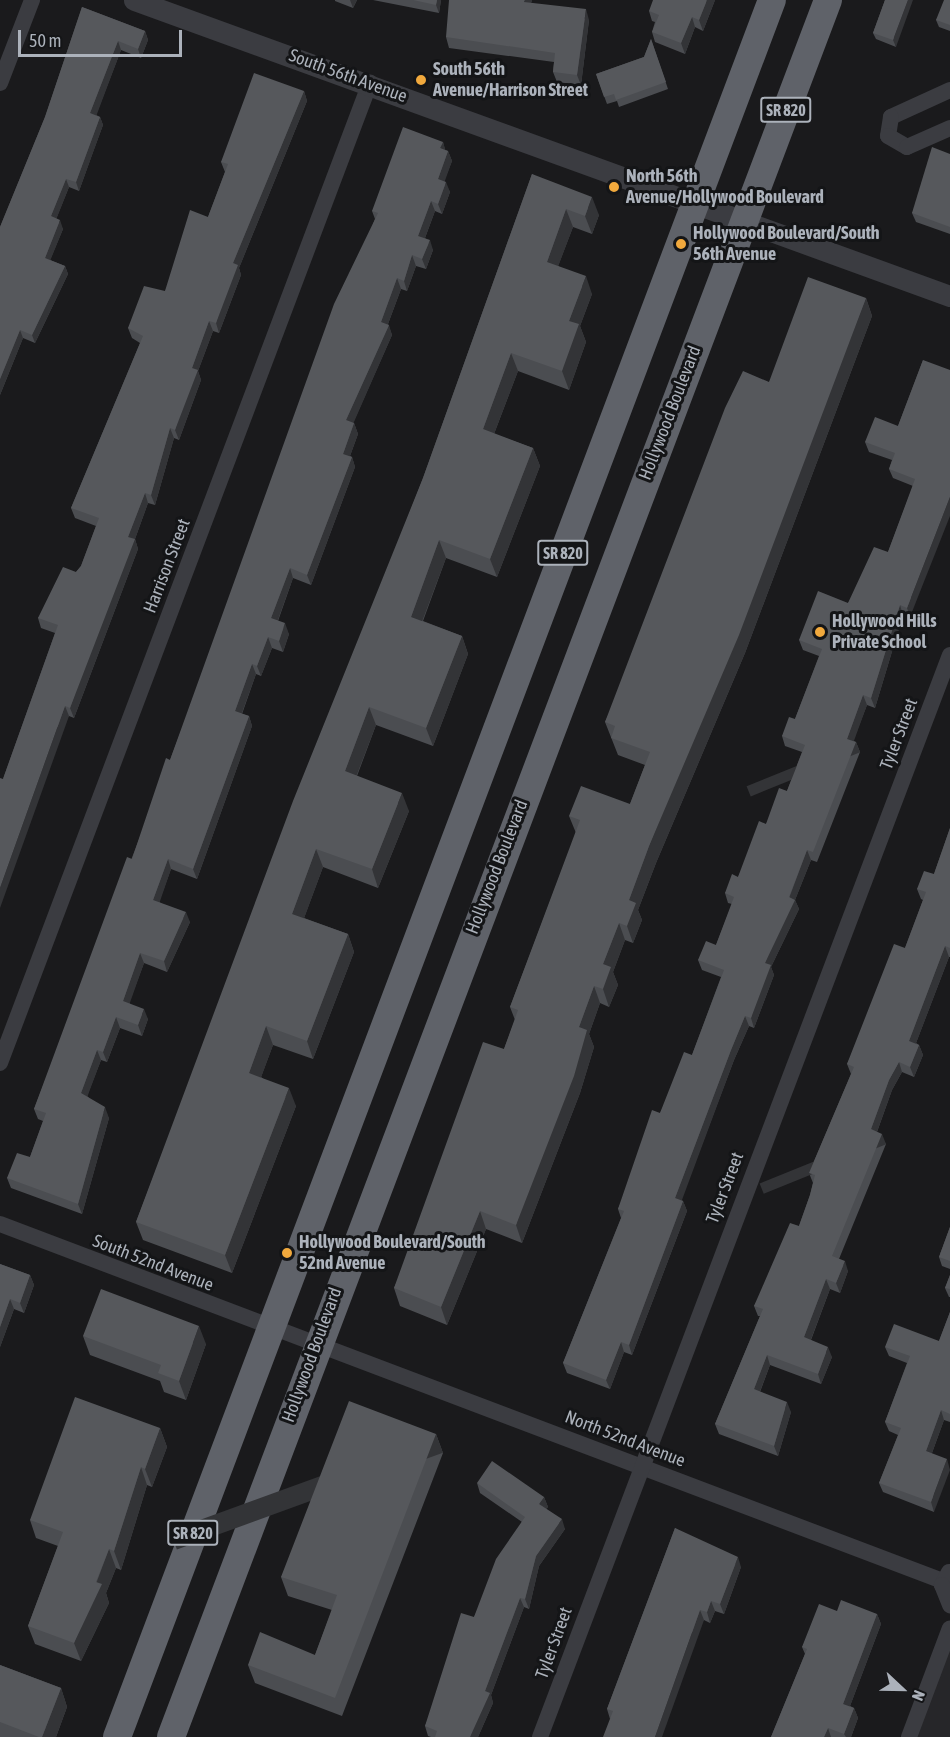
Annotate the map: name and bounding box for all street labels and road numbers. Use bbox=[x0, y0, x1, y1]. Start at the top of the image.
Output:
street label: South 56th Avenue bbox=[286, 45, 410, 107]
road number: SR 820 bbox=[759, 97, 813, 123]
street label: Hollywood Boulevard bbox=[634, 343, 706, 483]
street label: Harrison Street bbox=[139, 516, 195, 616]
road number: SR 820 bbox=[536, 540, 590, 566]
street label: Tyler Street bbox=[876, 695, 922, 773]
street label: Hollywood Boulevard bbox=[461, 797, 533, 937]
street label: Tyler Street bbox=[702, 1149, 748, 1227]
street label: South 52nd Avenue bbox=[90, 1230, 216, 1296]
street label: Hollywood Boulevard bbox=[278, 1285, 346, 1425]
street label: North 52nd Avenue bbox=[562, 1406, 688, 1472]
road number: SR 820 bbox=[166, 1520, 220, 1546]
street label: Tyler Street bbox=[531, 1604, 577, 1682]

